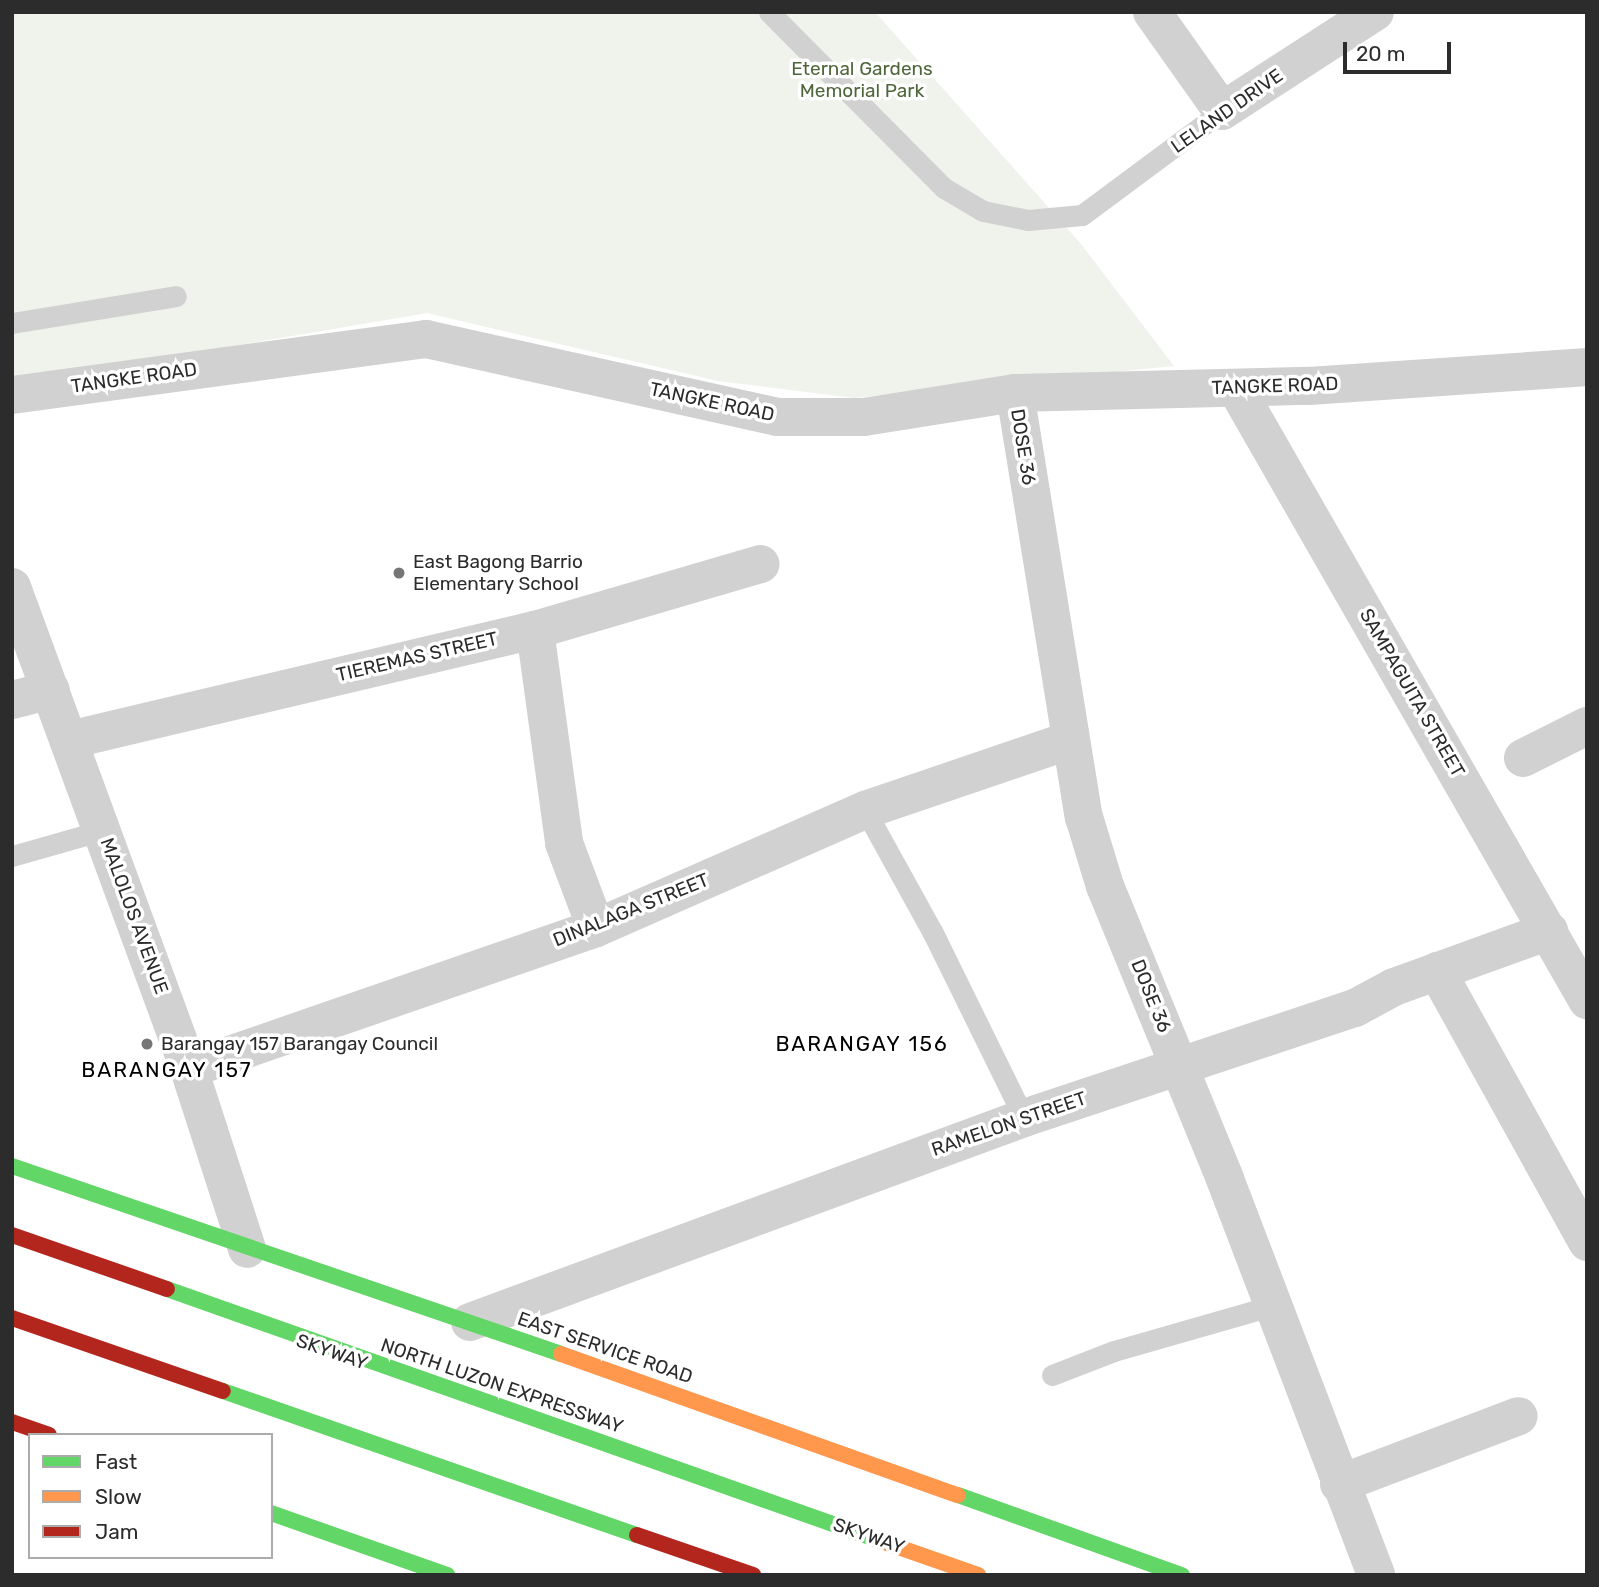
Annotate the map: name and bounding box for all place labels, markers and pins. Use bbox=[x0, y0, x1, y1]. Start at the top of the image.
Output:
place label: East Bagong Barrio Elementary School bbox=[413, 551, 583, 595]
marker: East Bagong Barrio Elementary School bbox=[391, 565, 407, 581]
place label: Barangay 157 Barangay Council bbox=[161, 1033, 439, 1055]
marker: Barangay 157 Barangay Council bbox=[139, 1036, 155, 1052]

